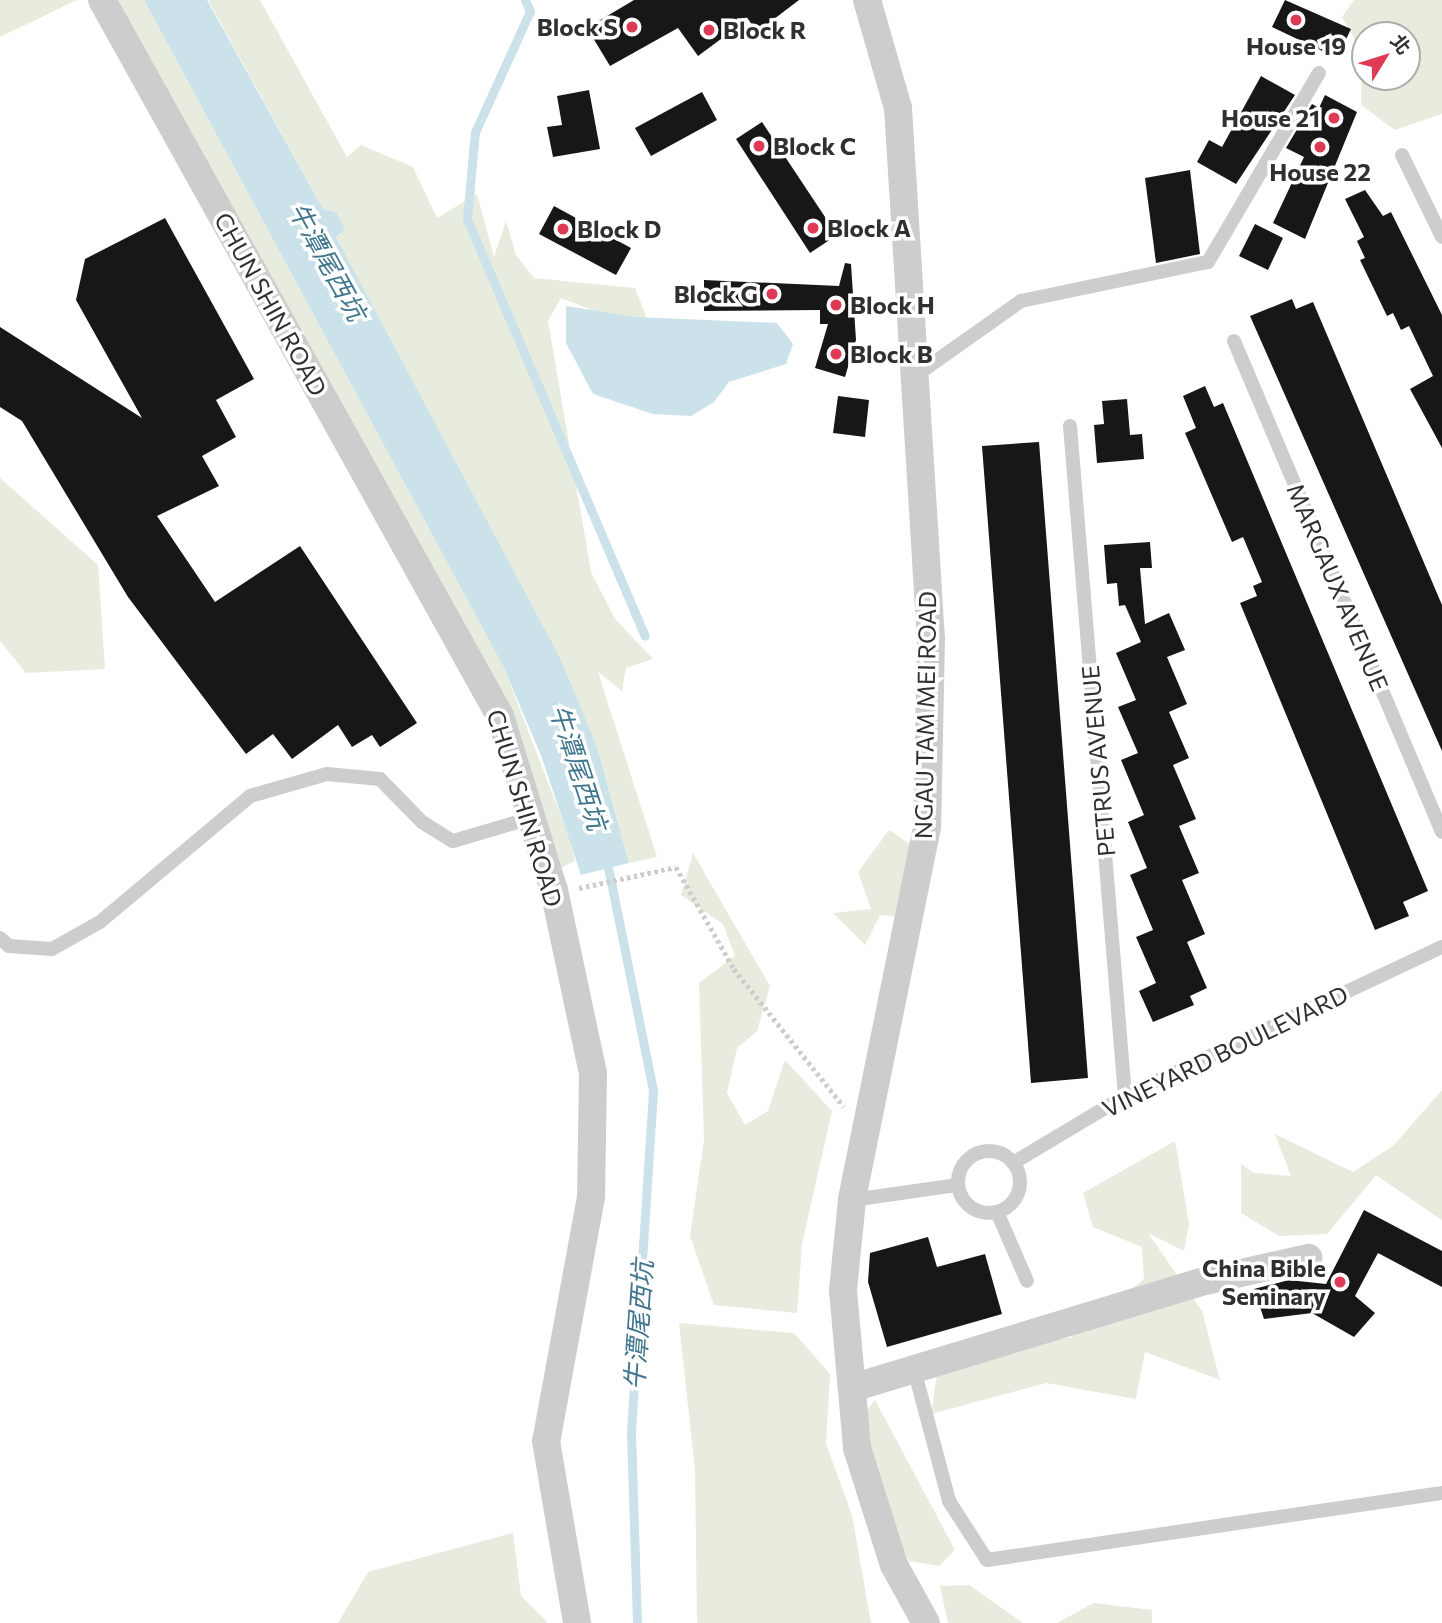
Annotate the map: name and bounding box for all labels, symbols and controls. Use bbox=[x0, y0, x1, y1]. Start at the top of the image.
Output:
marker: House 19 bbox=[1288, 12, 1304, 28]
place label: Block S bbox=[537, 13, 618, 41]
place label: Block R bbox=[723, 16, 806, 44]
marker: Block S bbox=[624, 19, 640, 35]
north arrow bbox=[1351, 21, 1421, 91]
marker: Block R bbox=[701, 22, 717, 38]
text: 北 bbox=[1386, 29, 1416, 59]
place label: House 19 bbox=[1246, 32, 1346, 60]
place label: House 21 bbox=[1221, 104, 1320, 132]
marker: House 21 bbox=[1326, 110, 1342, 126]
place label: Block C bbox=[773, 132, 856, 160]
marker: Block C bbox=[751, 138, 767, 154]
marker: House 22 bbox=[1312, 139, 1328, 155]
place label: House 22 bbox=[1269, 158, 1371, 186]
water label: 牛潭尾西坑 bbox=[283, 197, 373, 325]
street label: CHUN SHIN ROAD bbox=[209, 207, 333, 401]
place label: Block A bbox=[827, 214, 911, 242]
place label: Block D bbox=[577, 215, 661, 243]
marker: Block A bbox=[805, 220, 821, 236]
marker: Block D bbox=[555, 221, 571, 237]
place label: Block G bbox=[674, 280, 758, 308]
marker: Block G bbox=[764, 286, 780, 302]
place label: Block H bbox=[850, 291, 935, 319]
marker: Block H bbox=[828, 297, 844, 313]
place label: Block B bbox=[850, 340, 933, 368]
marker: Block B bbox=[828, 346, 844, 362]
street label: MARGAUX AVENUE bbox=[1281, 479, 1395, 695]
street label: NGAU TAM MEI ROAD bbox=[908, 591, 942, 839]
street label: PETRUS AVENUE bbox=[1075, 664, 1121, 858]
water label: 牛潭尾西坑 bbox=[544, 700, 614, 834]
street label: CHUN SHIN ROAD bbox=[481, 706, 569, 910]
street label: VINEYARD BOULEVARD bbox=[1098, 979, 1352, 1123]
place label: China Bible Seminary bbox=[1202, 1254, 1326, 1310]
water label: 牛潭尾西坑 bbox=[618, 1259, 658, 1391]
marker: China Bible Seminary bbox=[1332, 1274, 1348, 1290]

